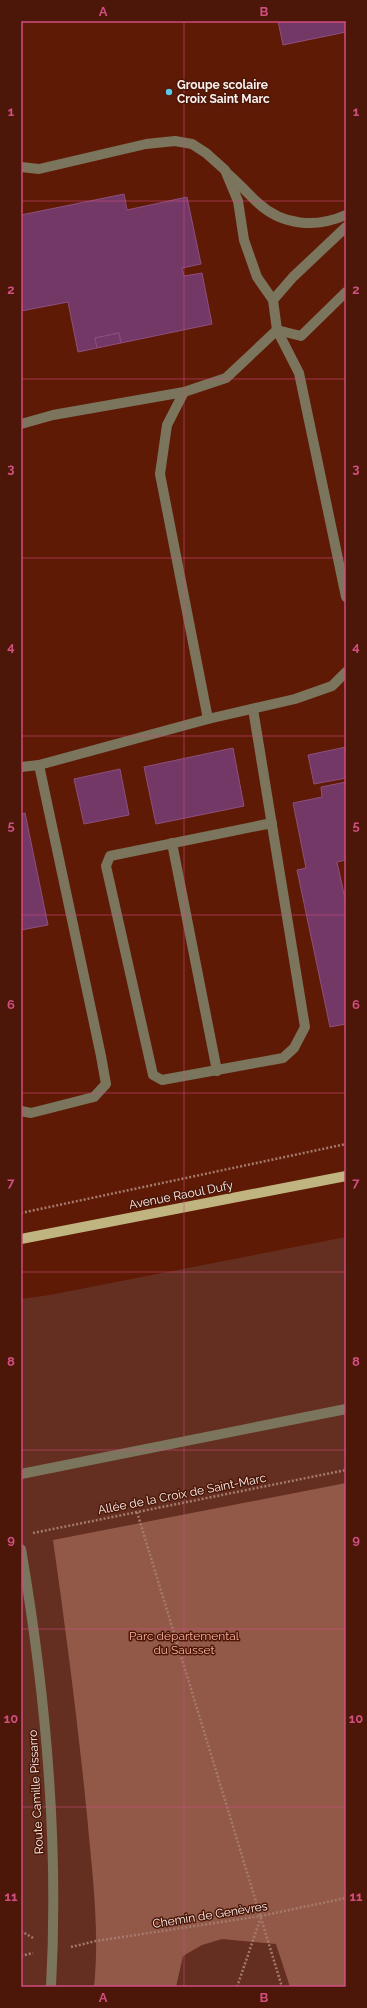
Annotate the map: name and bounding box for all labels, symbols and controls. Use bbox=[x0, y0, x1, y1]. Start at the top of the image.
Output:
text: A bbox=[99, 4, 108, 19]
text: B bbox=[260, 4, 269, 19]
place label: Groupe scolaire Croix Saint Marc bbox=[177, 78, 270, 106]
marker: Groupe scolaire Croix Saint Marc bbox=[164, 87, 174, 97]
text: 1 bbox=[8, 104, 15, 119]
text: 1 bbox=[353, 104, 360, 119]
text: 2 bbox=[7, 282, 15, 297]
text: 2 bbox=[352, 282, 360, 297]
text: 3 bbox=[7, 461, 15, 476]
text: 3 bbox=[352, 461, 360, 476]
text: 4 bbox=[7, 639, 15, 654]
text: 4 bbox=[352, 639, 360, 654]
text: 5 bbox=[7, 818, 15, 833]
text: 5 bbox=[352, 818, 360, 833]
text: 6 bbox=[7, 997, 15, 1012]
text: 6 bbox=[352, 997, 360, 1012]
text: 7 bbox=[7, 1175, 15, 1190]
text: 7 bbox=[352, 1175, 360, 1190]
street label: Avenue Raoul Dufy bbox=[128, 1178, 235, 1212]
text: 8 bbox=[7, 1354, 15, 1369]
text: 8 bbox=[352, 1354, 360, 1369]
street label: Allée de la Croix de Saint-Marc bbox=[97, 1471, 268, 1517]
text: 9 bbox=[7, 1532, 15, 1547]
text: 9 bbox=[352, 1532, 360, 1547]
park label: Parc départemental du Sausset bbox=[129, 1629, 240, 1657]
text: 10 bbox=[4, 1711, 18, 1726]
text: 10 bbox=[349, 1711, 363, 1726]
street label: Route Camille Pissarro bbox=[26, 1729, 46, 1855]
text: 11 bbox=[5, 1889, 18, 1904]
text: 11 bbox=[350, 1889, 363, 1904]
street label: Chemin de Genèvres bbox=[151, 1899, 269, 1931]
text: A bbox=[99, 1990, 108, 2005]
text: B bbox=[260, 1990, 269, 2005]

